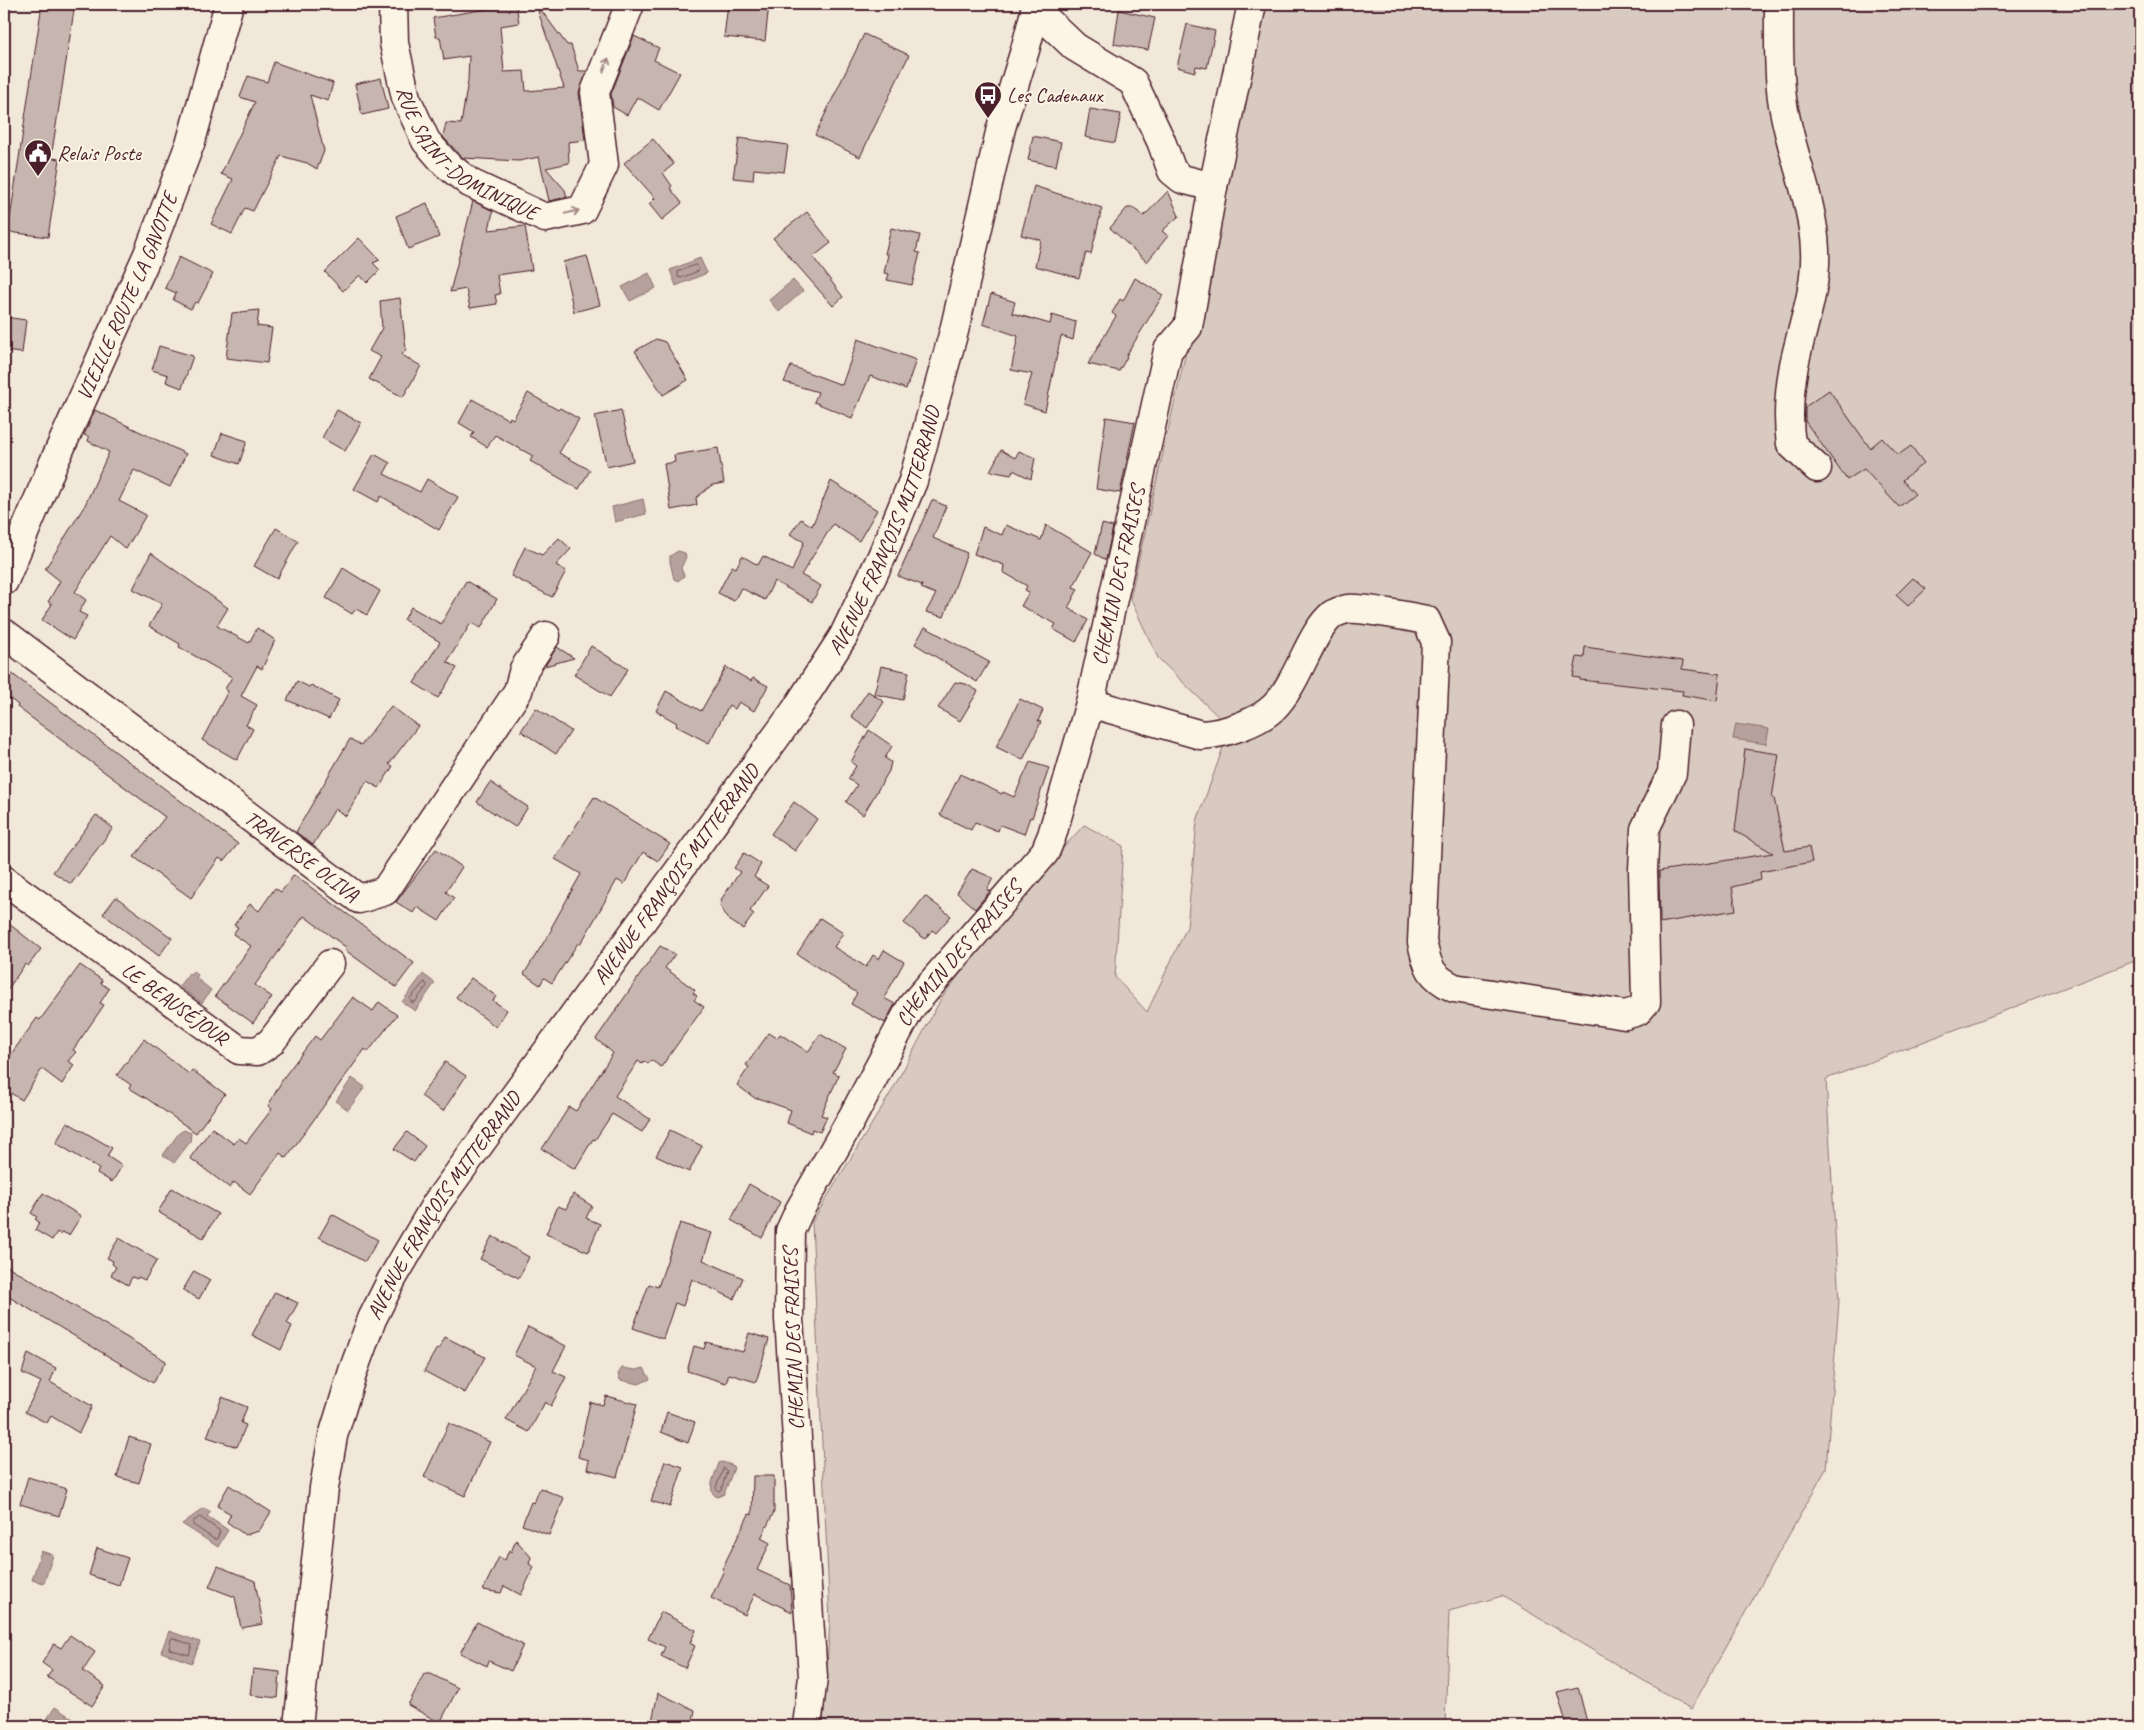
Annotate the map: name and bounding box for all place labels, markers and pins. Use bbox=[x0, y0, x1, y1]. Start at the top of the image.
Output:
bus stop icon: Les Cadenaux bbox=[973, 80, 1003, 119]
place label: Les Cadenaux bbox=[1007, 82, 1104, 108]
public building icon: Relais Poste bbox=[23, 138, 53, 177]
place label: Relais Poste bbox=[57, 140, 142, 166]

